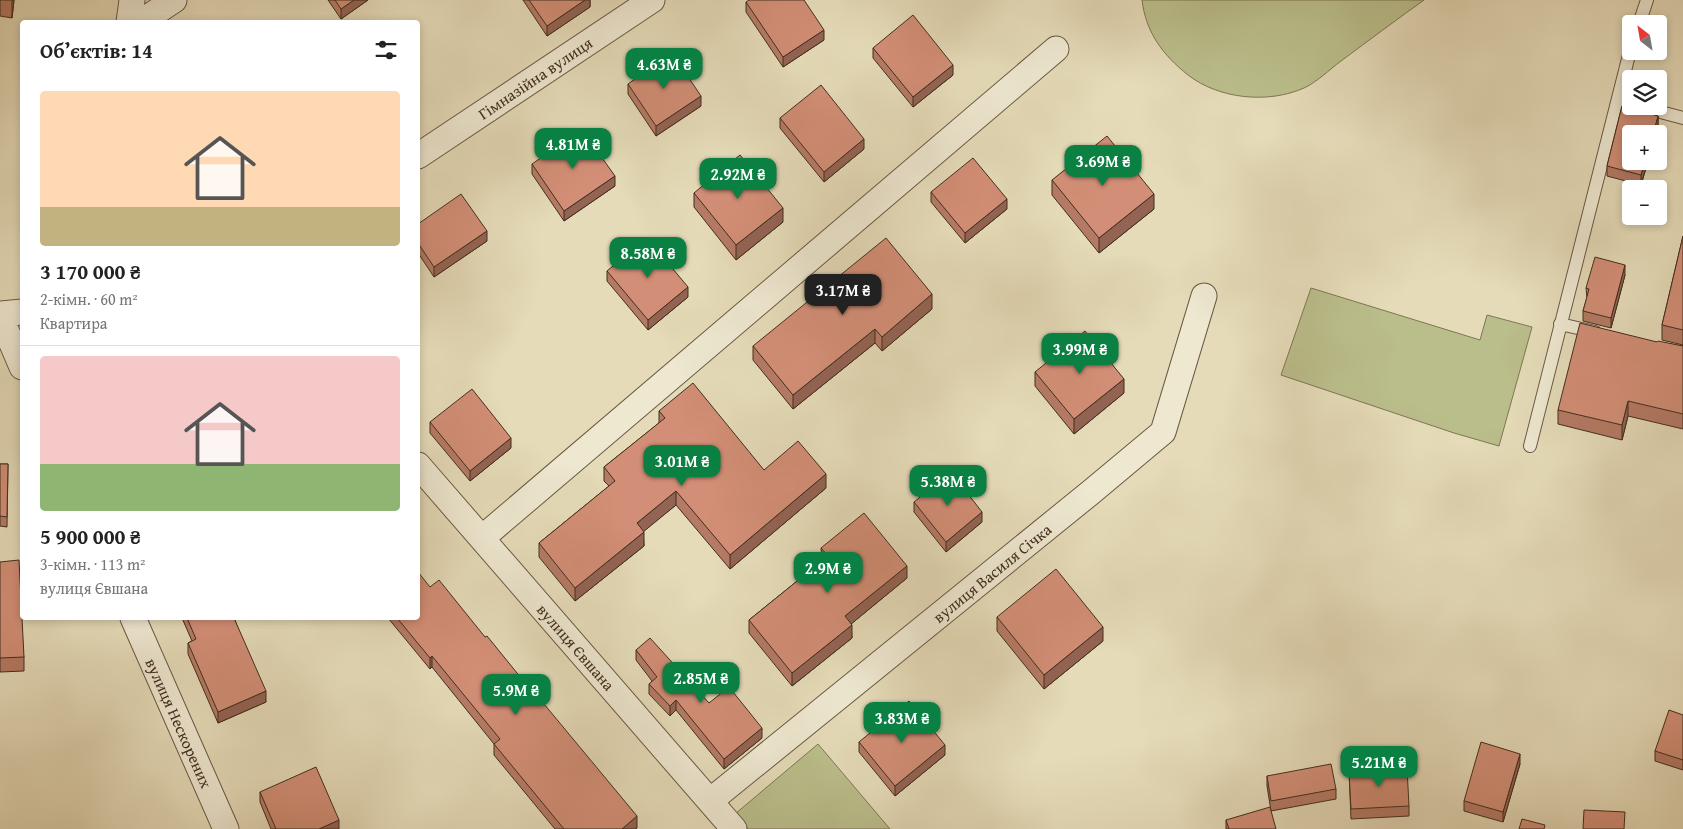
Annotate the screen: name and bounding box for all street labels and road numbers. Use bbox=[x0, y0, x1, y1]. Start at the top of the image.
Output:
street label: Гімназійна вулиця bbox=[473, 31, 597, 125]
street label: вулиця Василя Січка bbox=[928, 517, 1057, 628]
street label: вулиця Євшана bbox=[531, 598, 621, 696]
street label: вулиця Нескорених bbox=[140, 654, 219, 793]

